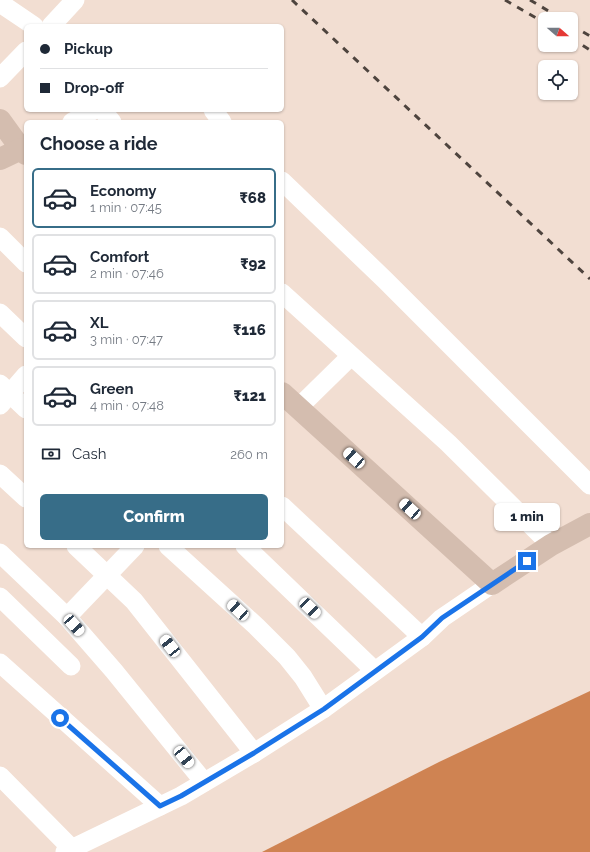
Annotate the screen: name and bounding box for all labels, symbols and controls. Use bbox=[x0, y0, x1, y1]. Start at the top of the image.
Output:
north arrow bbox=[538, 12, 578, 52]
map controls bbox=[538, 12, 578, 100]
text: Pickup bbox=[64, 40, 113, 58]
button: locate bbox=[538, 60, 578, 100]
text: Drop-off bbox=[64, 79, 124, 97]
text: Choose a ride bbox=[40, 133, 158, 154]
icon: car bbox=[42, 180, 78, 216]
text: Economy bbox=[90, 182, 157, 200]
text: ₹68 bbox=[239, 189, 266, 207]
text: 1 min · 07:45 bbox=[90, 200, 162, 215]
icon: car bbox=[42, 246, 78, 282]
text: Comfort bbox=[90, 248, 149, 266]
text: ₹92 bbox=[240, 255, 266, 273]
text: 2 min · 07:46 bbox=[90, 266, 164, 281]
icon: car bbox=[42, 312, 78, 348]
text: XL bbox=[90, 314, 108, 332]
text: ₹116 bbox=[233, 321, 266, 339]
text: 3 min · 07:47 bbox=[90, 332, 163, 347]
icon: car bbox=[42, 378, 78, 414]
text: Green bbox=[90, 380, 134, 398]
text: ₹121 bbox=[233, 387, 266, 405]
text: 4 min · 07:48 bbox=[90, 398, 164, 413]
icon: cash bbox=[40, 443, 62, 465]
text: Cash bbox=[72, 445, 106, 463]
car bbox=[341, 446, 367, 470]
text: 260 m bbox=[230, 447, 268, 462]
button: Confirm bbox=[40, 494, 268, 540]
car bbox=[397, 497, 423, 521]
callout: 1 min bbox=[494, 503, 560, 531]
text: 1 min bbox=[510, 509, 544, 524]
route end bbox=[518, 552, 536, 570]
car bbox=[297, 595, 323, 621]
car bbox=[225, 597, 251, 623]
car bbox=[62, 612, 86, 638]
car bbox=[158, 633, 182, 659]
route start bbox=[51, 709, 69, 727]
car bbox=[172, 744, 196, 770]

